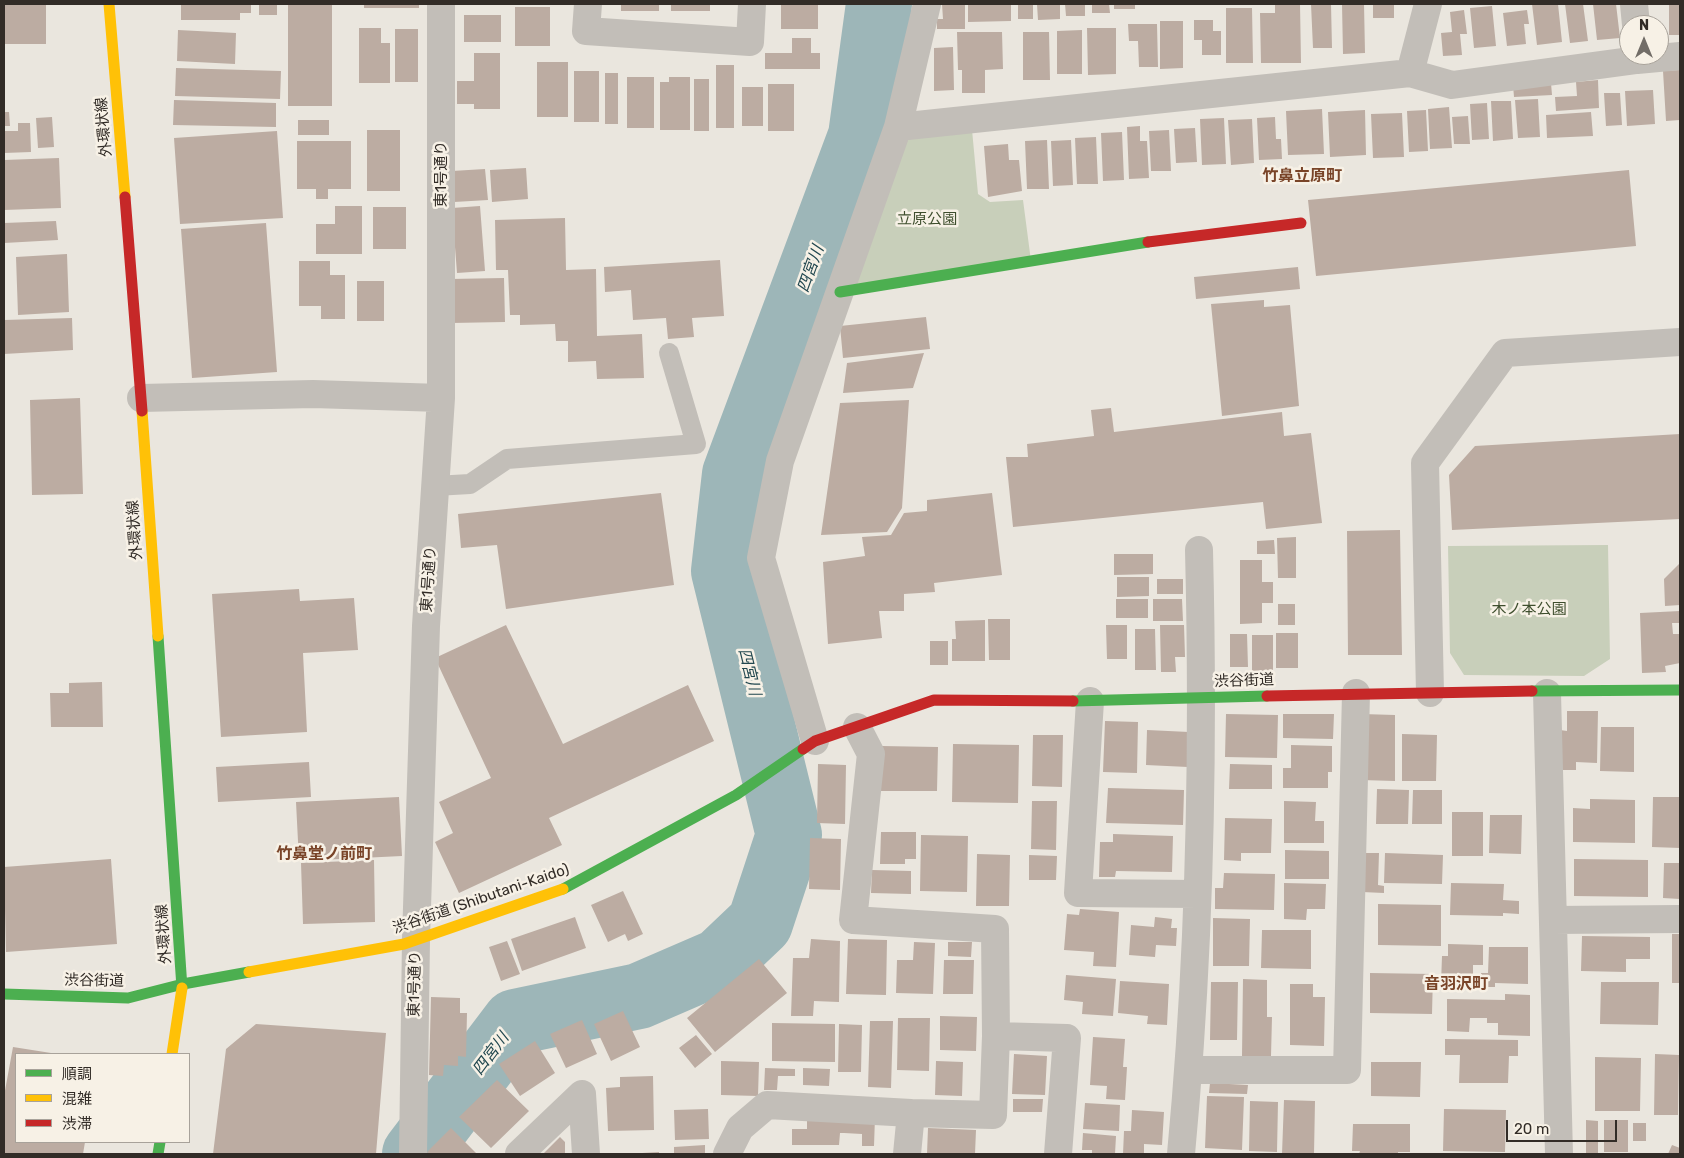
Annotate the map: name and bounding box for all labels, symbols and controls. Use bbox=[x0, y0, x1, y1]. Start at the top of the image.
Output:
north arrow bbox=[1619, 15, 1669, 65]
text: N bbox=[1639, 17, 1649, 34]
street label: 外環状線 bbox=[92, 96, 116, 158]
street label: 東1号通り bbox=[433, 141, 451, 207]
district label: 竹鼻立原町 bbox=[1262, 166, 1342, 186]
park label: 立原公園 bbox=[897, 211, 957, 229]
water label: 四宮川 bbox=[794, 243, 828, 295]
street label: 外環状線 bbox=[124, 499, 146, 561]
street label: 東1号通り bbox=[418, 545, 440, 613]
park label: 木ノ本公園 bbox=[1492, 601, 1566, 619]
water label: 四宮川 bbox=[734, 646, 764, 698]
street label: 渋谷街道 bbox=[1214, 671, 1274, 691]
district label: 竹鼻堂ノ前町 bbox=[276, 844, 372, 864]
street label: 渋谷街道 (Shibutani-Kaido) bbox=[391, 860, 571, 938]
street label: 外環状線 bbox=[153, 903, 175, 965]
street label: 東1号通り bbox=[405, 951, 425, 1017]
street label: 渋谷街道 bbox=[64, 971, 124, 991]
district label: 音羽沢町 bbox=[1424, 974, 1488, 994]
water label: 四宮川 bbox=[469, 1029, 513, 1079]
legend bbox=[15, 1053, 190, 1143]
text: 順調 bbox=[62, 1065, 92, 1083]
text: 混雑 bbox=[62, 1090, 92, 1108]
scale bar bbox=[1509, 1110, 1620, 1142]
text: 渋滞 bbox=[62, 1115, 92, 1133]
text: 20 m bbox=[1514, 1120, 1549, 1138]

